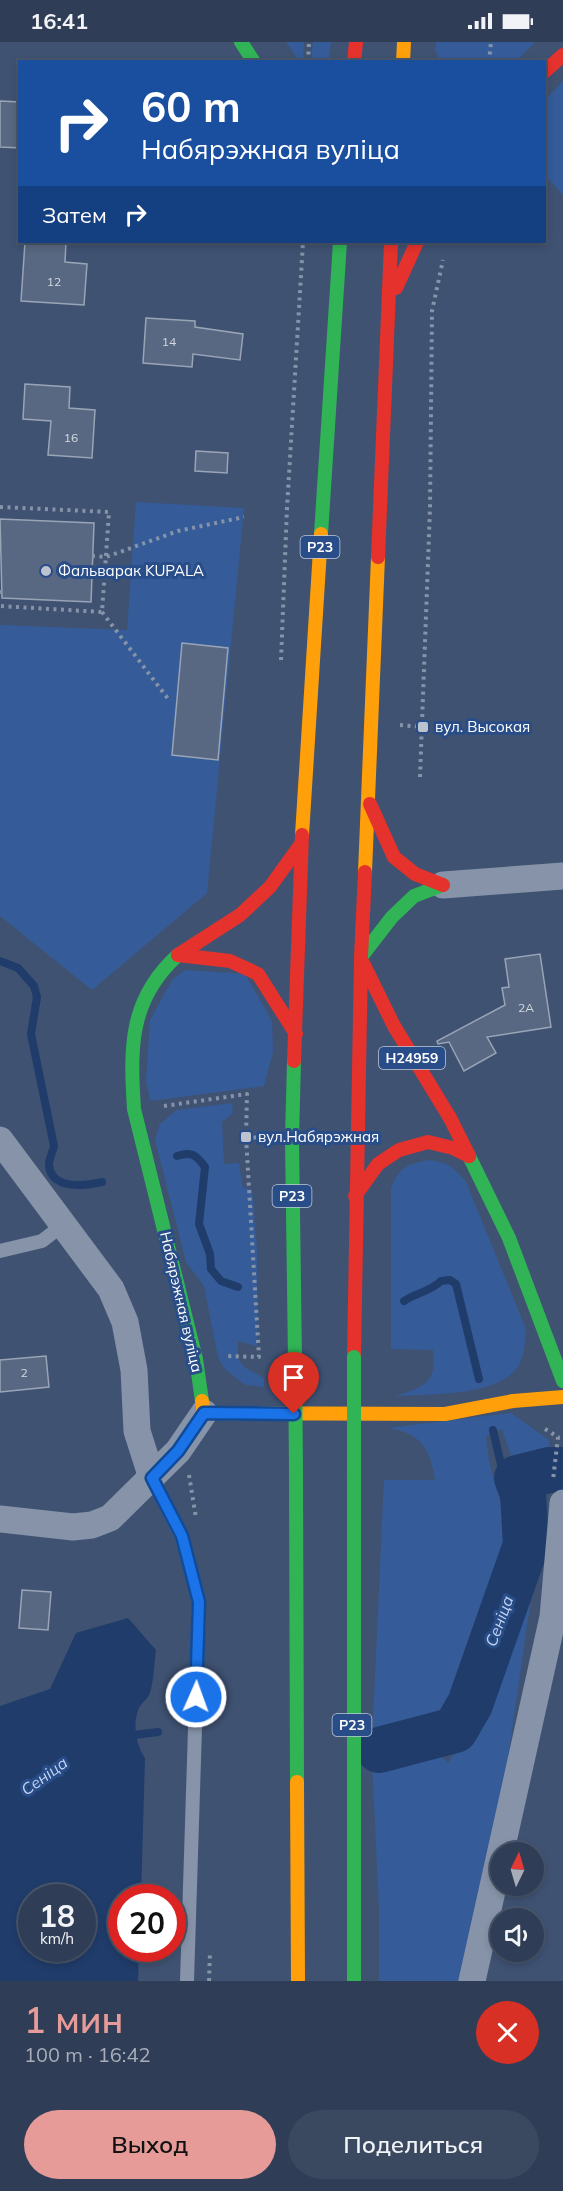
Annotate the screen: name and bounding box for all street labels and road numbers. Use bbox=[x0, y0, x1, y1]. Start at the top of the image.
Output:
road number: Р23 bbox=[300, 536, 340, 558]
road number: Н24959 bbox=[379, 1047, 445, 1069]
road number: Р23 bbox=[272, 1185, 312, 1207]
street label: Набярэжная вуліца bbox=[156, 1230, 207, 1374]
road number: Р23 bbox=[332, 1714, 372, 1736]

